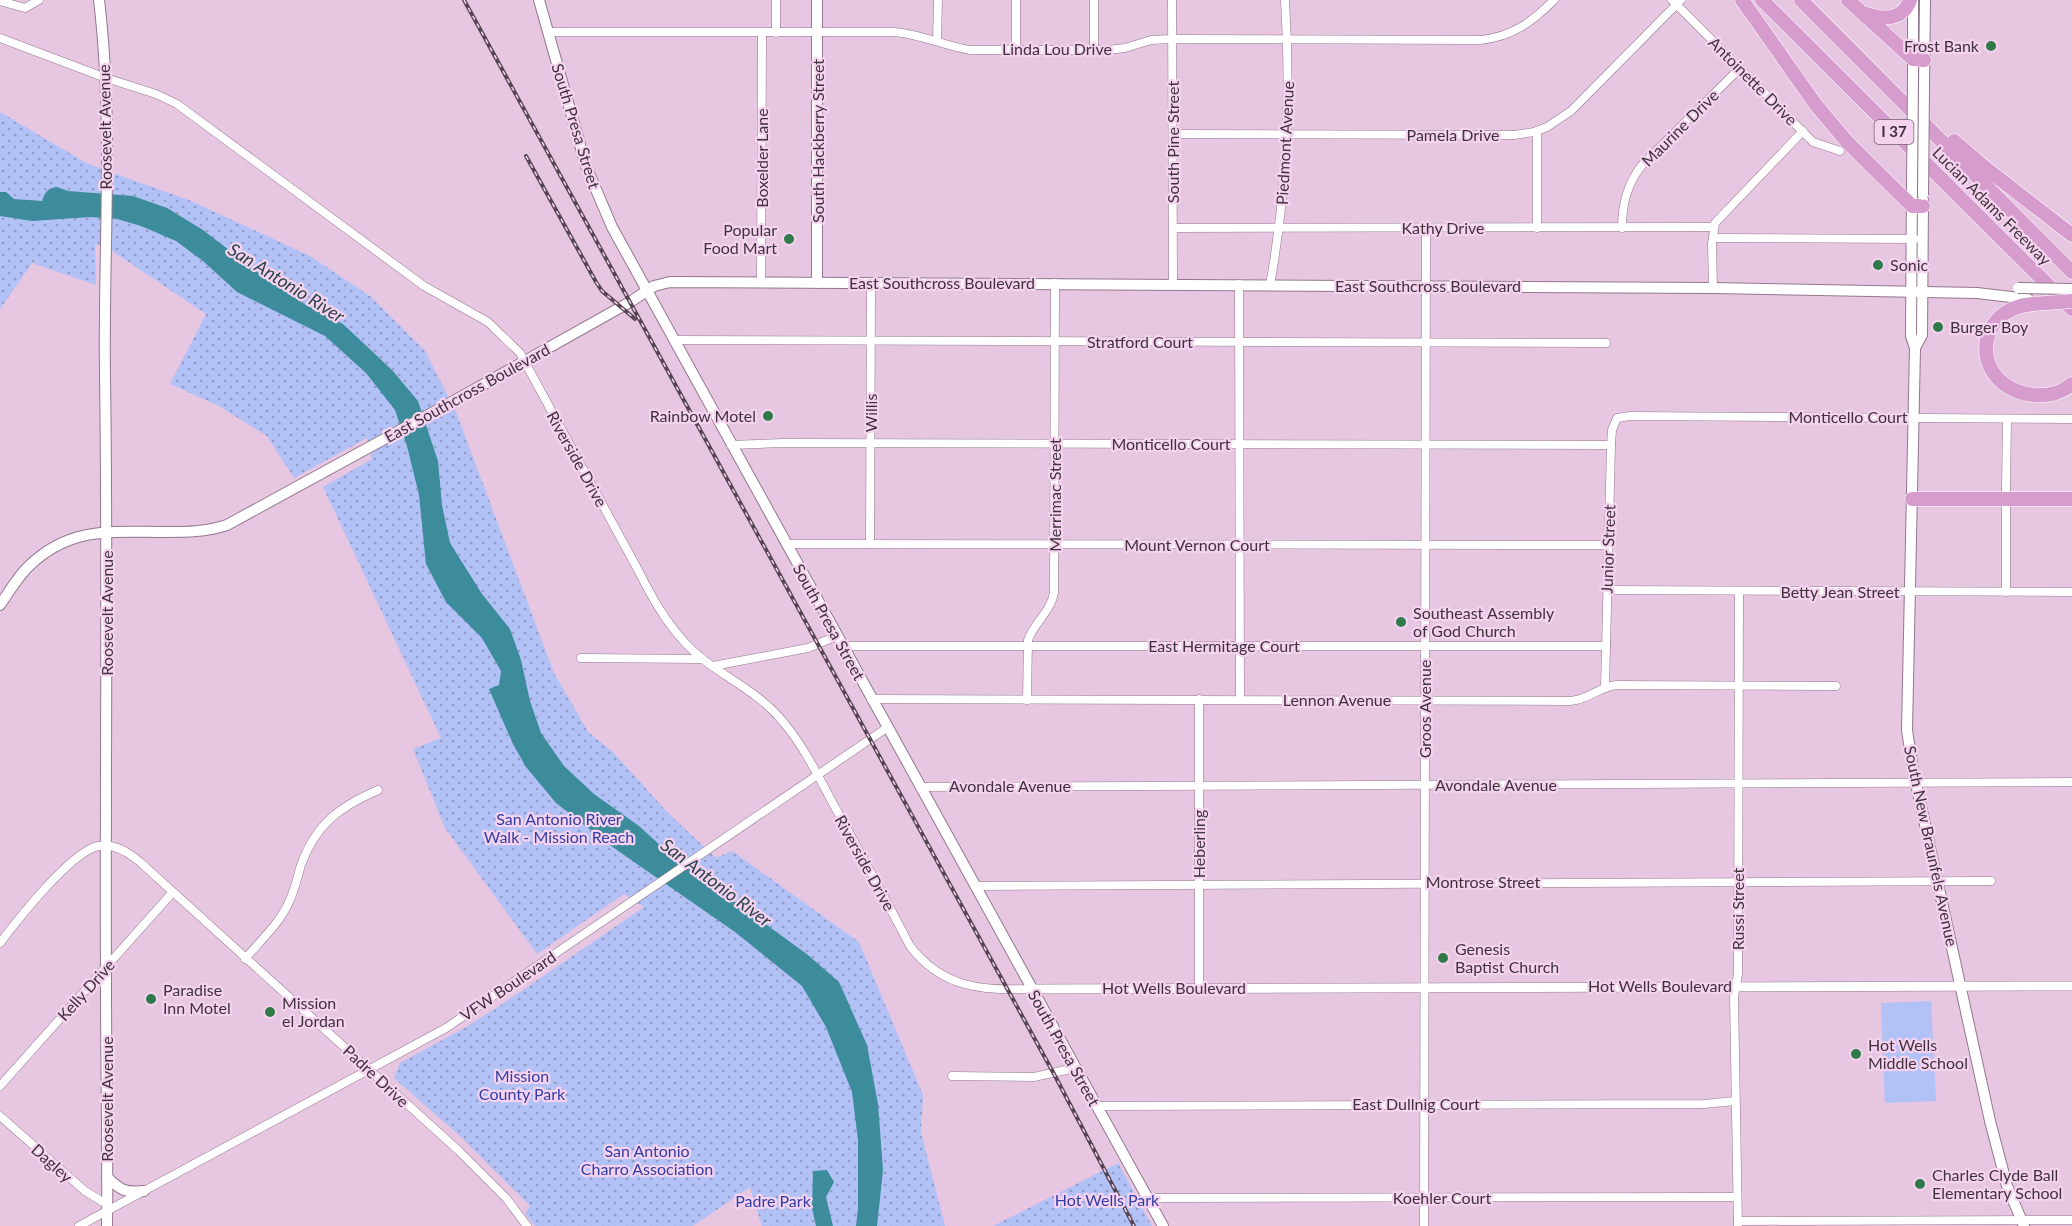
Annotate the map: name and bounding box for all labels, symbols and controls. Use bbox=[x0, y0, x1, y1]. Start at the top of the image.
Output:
street label: Antoinette Drive bbox=[1705, 33, 1801, 129]
place label: Frost Bank bbox=[1904, 36, 1980, 55]
street label: Linda Lou Drive bbox=[1002, 39, 1112, 58]
marker: Frost Bank bbox=[1984, 39, 1998, 53]
street label: South Hackberry Street bbox=[808, 59, 827, 223]
street label: South Presa Street bbox=[548, 61, 605, 191]
street label: Roosevelt Avenue bbox=[94, 64, 115, 190]
street label: Piedmont Avenue bbox=[1272, 80, 1297, 205]
street label: South Pine Street bbox=[1163, 81, 1182, 203]
street label: Maurine Drive bbox=[1637, 85, 1722, 170]
street label: Boxelder Lane bbox=[752, 108, 771, 208]
road number: I 37 bbox=[1874, 120, 1914, 144]
street label: Pamela Drive bbox=[1407, 125, 1499, 144]
street label: Lucian Adams Freeway bbox=[1929, 143, 2056, 269]
street label: Kathy Drive bbox=[1402, 218, 1484, 237]
place label: Popular Food Mart bbox=[703, 220, 777, 257]
marker: Popular Food Mart bbox=[782, 232, 796, 246]
water label: San Antonio River bbox=[224, 238, 349, 327]
place label: Sonic bbox=[1890, 255, 1928, 274]
marker: Sonic bbox=[1871, 258, 1885, 272]
street label: East Southcross Boulevard bbox=[849, 273, 1035, 292]
street label: East Southcross Boulevard bbox=[1335, 276, 1521, 295]
place label: Burger Boy bbox=[1950, 317, 2029, 336]
marker: Burger Boy bbox=[1931, 320, 1945, 334]
street label: Stratford Court bbox=[1087, 332, 1193, 351]
street label: East Southcross Boulevard bbox=[381, 339, 553, 446]
street label: Willis bbox=[861, 394, 880, 432]
place label: Rainbow Motel bbox=[650, 406, 756, 425]
street label: Monticello Court bbox=[1788, 407, 1908, 426]
street label: Riverside Drive bbox=[543, 408, 612, 510]
marker: Rainbow Motel bbox=[761, 409, 775, 423]
street label: Monticello Court bbox=[1111, 434, 1231, 453]
street label: Merrimac Street bbox=[1045, 438, 1064, 552]
street label: Junior Street bbox=[1596, 504, 1619, 594]
street label: Mount Vernon Court bbox=[1124, 535, 1270, 554]
street label: Roosevelt Avenue bbox=[97, 550, 116, 676]
street label: South Presa Street bbox=[790, 560, 869, 683]
street label: Betty Jean Street bbox=[1780, 582, 1900, 601]
place label: Southeast Assembly of God Church bbox=[1413, 603, 1555, 640]
marker: Southeast Assembly of God Church bbox=[1394, 615, 1408, 629]
street label: East Hermitage Court bbox=[1148, 636, 1300, 655]
street label: Groos Avenue bbox=[1415, 660, 1434, 758]
street label: Lennon Avenue bbox=[1283, 690, 1391, 709]
street label: South New Braunfels Avenue bbox=[1901, 744, 1962, 948]
street label: Avondale Avenue bbox=[1435, 775, 1557, 794]
street label: Avondale Avenue bbox=[949, 776, 1071, 795]
park label: San Antonio River Walk - Mission Reach bbox=[484, 809, 634, 846]
street label: Heberling bbox=[1189, 810, 1208, 878]
street label: Riverside Drive bbox=[831, 812, 900, 914]
water label: San Antonio River bbox=[657, 833, 777, 931]
street label: Russi Street bbox=[1728, 867, 1747, 950]
street label: Montrose Street bbox=[1426, 872, 1540, 891]
place label: Genesis Baptist Church bbox=[1455, 939, 1559, 976]
street label: VFW Boulevard bbox=[456, 947, 559, 1025]
marker: Genesis Baptist Church bbox=[1436, 951, 1450, 965]
street label: Kelly Drive bbox=[53, 955, 118, 1024]
street label: Hot Wells Boulevard bbox=[1588, 976, 1732, 995]
street label: Hot Wells Boulevard bbox=[1102, 978, 1246, 997]
place label: Paradise Inn Motel bbox=[163, 980, 231, 1017]
street label: South Presa Street bbox=[1025, 986, 1104, 1109]
marker: Paradise Inn Motel bbox=[144, 992, 158, 1006]
place label: Mission el Jordan bbox=[282, 993, 345, 1030]
marker: Mission el Jordan bbox=[263, 1005, 277, 1019]
place label: Hot Wells Middle School bbox=[1868, 1035, 1968, 1072]
street label: Roosevelt Avenue bbox=[97, 1036, 116, 1162]
street label: Padre Drive bbox=[340, 1041, 413, 1111]
marker: Hot Wells Middle School bbox=[1849, 1047, 1863, 1061]
park label: Mission County Park bbox=[479, 1066, 566, 1103]
street label: East Dullnig Court bbox=[1352, 1094, 1480, 1113]
street label: Dagley bbox=[28, 1139, 77, 1186]
park label: San Antonio Charro Association bbox=[581, 1141, 713, 1178]
place label: Charles Clyde Ball Elementary School bbox=[1932, 1165, 2062, 1202]
marker: Charles Clyde Ball Elementary School bbox=[1913, 1177, 1927, 1191]
street label: Koehler Court bbox=[1393, 1188, 1491, 1207]
park label: Hot Wells Park bbox=[1055, 1190, 1160, 1209]
park label: Padre Park bbox=[735, 1191, 812, 1210]

